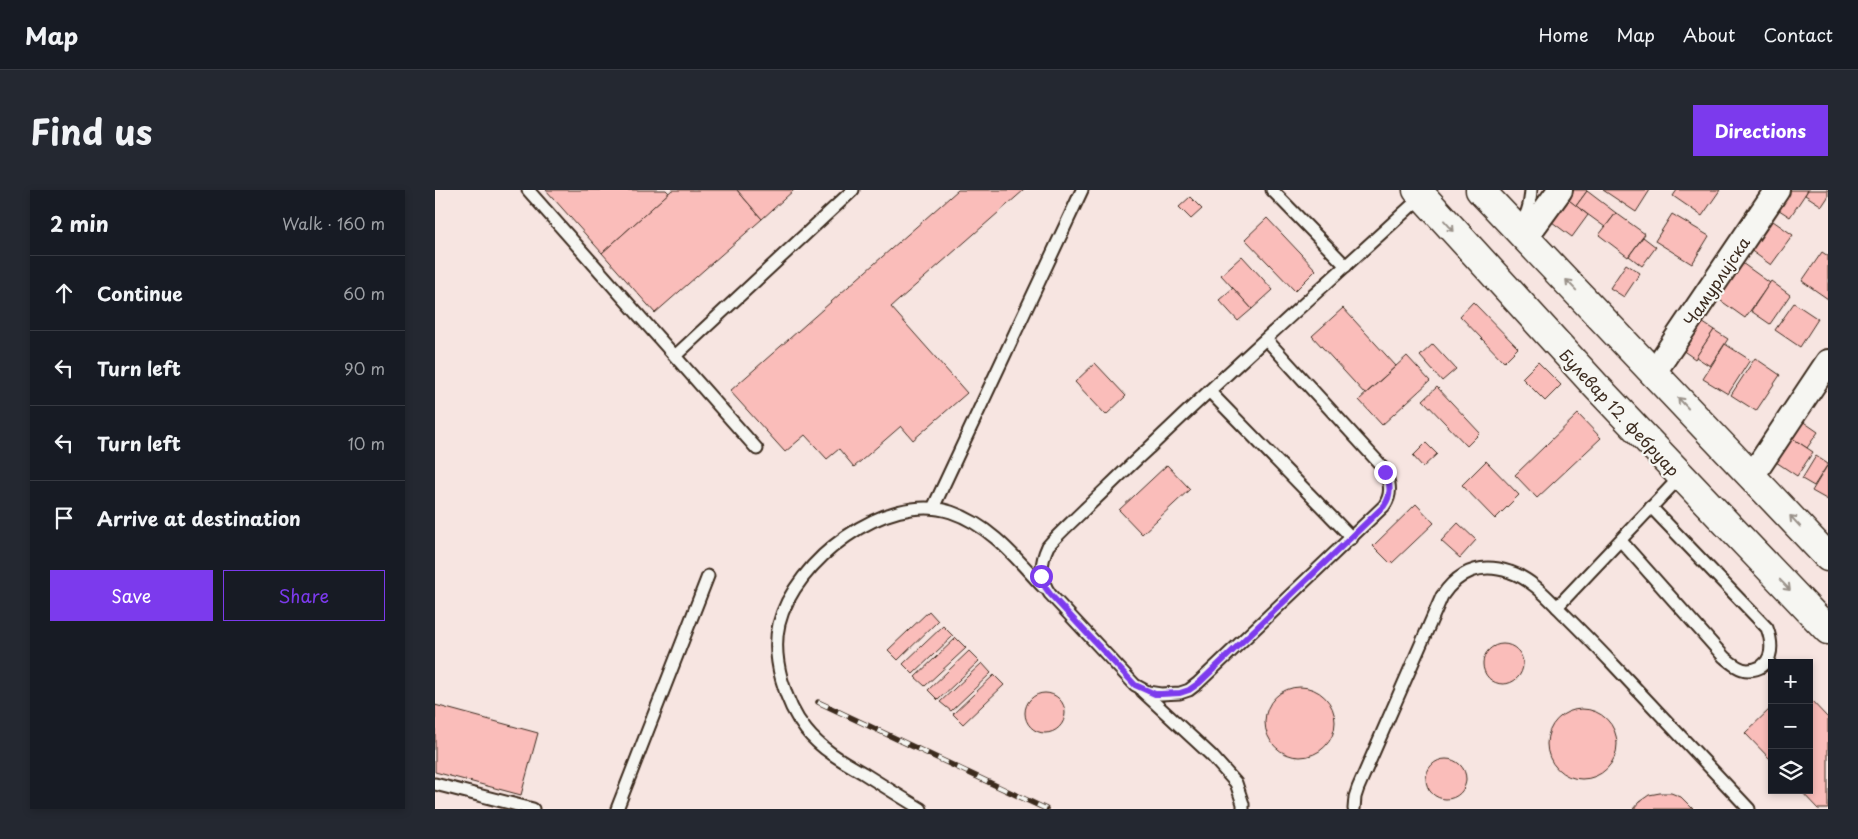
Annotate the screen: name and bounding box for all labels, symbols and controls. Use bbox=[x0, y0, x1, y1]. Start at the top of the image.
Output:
text: Map bbox=[25, 17, 78, 53]
text: Home bbox=[1538, 21, 1588, 48]
text: Map bbox=[1616, 21, 1655, 48]
text: About bbox=[1683, 21, 1735, 48]
text: Contact bbox=[1763, 21, 1833, 48]
text: Find us bbox=[30, 104, 152, 157]
button: Directions bbox=[1693, 105, 1828, 156]
text: 2 min bbox=[50, 207, 109, 239]
text: Walk · 160 m bbox=[282, 211, 385, 235]
one-way arrow bbox=[1444, 220, 1455, 233]
street label: Чамурлијска bbox=[1677, 231, 1755, 331]
icon: ahead bbox=[50, 279, 78, 307]
text: Continue bbox=[97, 279, 183, 307]
one-way arrow bbox=[1565, 279, 1577, 292]
text: 60 m bbox=[343, 281, 385, 305]
street label: Булевар 12. фебруар bbox=[1554, 343, 1686, 481]
icon: left bbox=[50, 354, 78, 382]
text: Turn left bbox=[97, 354, 181, 382]
text: 90 m bbox=[344, 356, 385, 380]
one-way arrow bbox=[1677, 397, 1689, 410]
icon: left bbox=[50, 429, 78, 457]
text: Turn left bbox=[97, 429, 181, 457]
text: 10 m bbox=[348, 431, 385, 455]
route end bbox=[1374, 461, 1397, 484]
icon: arrive bbox=[50, 504, 78, 532]
text: Arrive at destination bbox=[97, 504, 301, 532]
one-way arrow bbox=[1789, 515, 1801, 528]
route start bbox=[1030, 565, 1053, 588]
button: Save bbox=[50, 570, 213, 621]
button: Share bbox=[223, 570, 385, 621]
one-way arrow bbox=[1779, 578, 1791, 591]
map controls bbox=[1768, 659, 1813, 794]
button: + bbox=[1768, 659, 1813, 704]
button: − bbox=[1768, 704, 1813, 749]
button: layers bbox=[1768, 749, 1813, 794]

